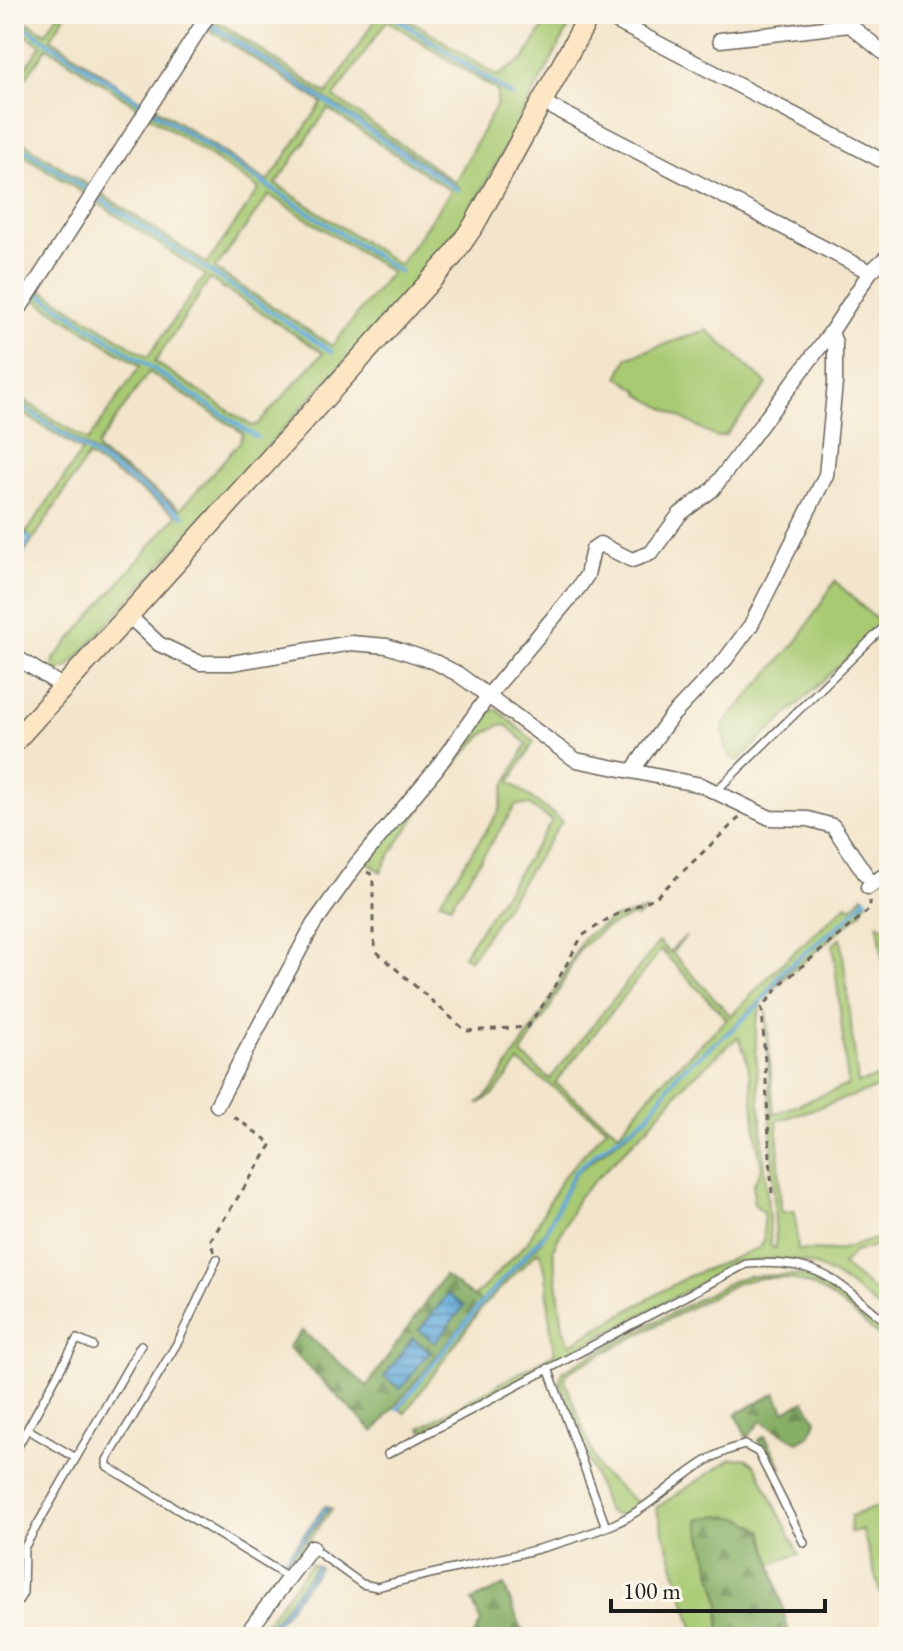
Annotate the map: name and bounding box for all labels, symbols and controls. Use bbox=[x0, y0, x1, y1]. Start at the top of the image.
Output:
scale bar bbox=[611, 1563, 825, 1613]
text: 100 m bbox=[623, 1575, 681, 1606]

